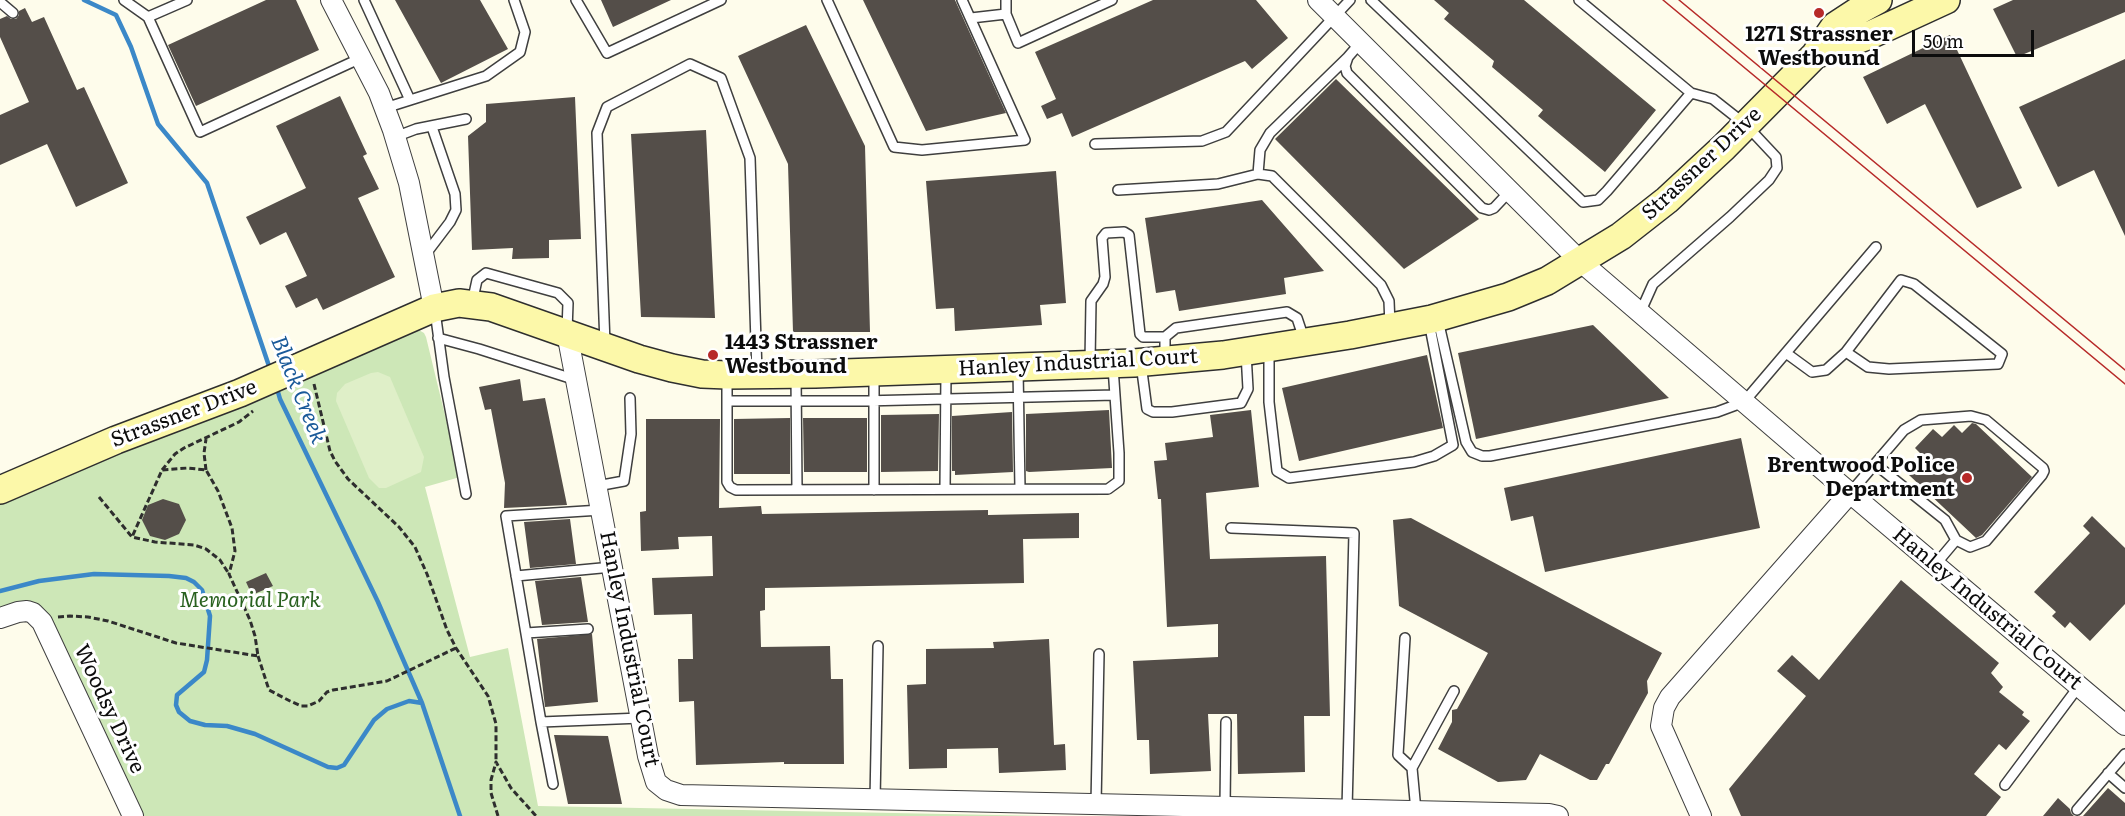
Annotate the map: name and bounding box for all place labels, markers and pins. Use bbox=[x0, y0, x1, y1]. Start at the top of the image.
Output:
marker: 1271 Strassner Westbound bbox=[1812, 6, 1826, 20]
place label: 1271 Strassner Westbound bbox=[1745, 22, 1893, 72]
place label: 1443 Strassner Westbound bbox=[725, 330, 878, 380]
marker: 1443 Strassner Westbound bbox=[706, 348, 720, 362]
place label: Brentwood Police Department bbox=[1767, 453, 1955, 503]
marker: Brentwood Police Department bbox=[1960, 471, 1974, 485]

